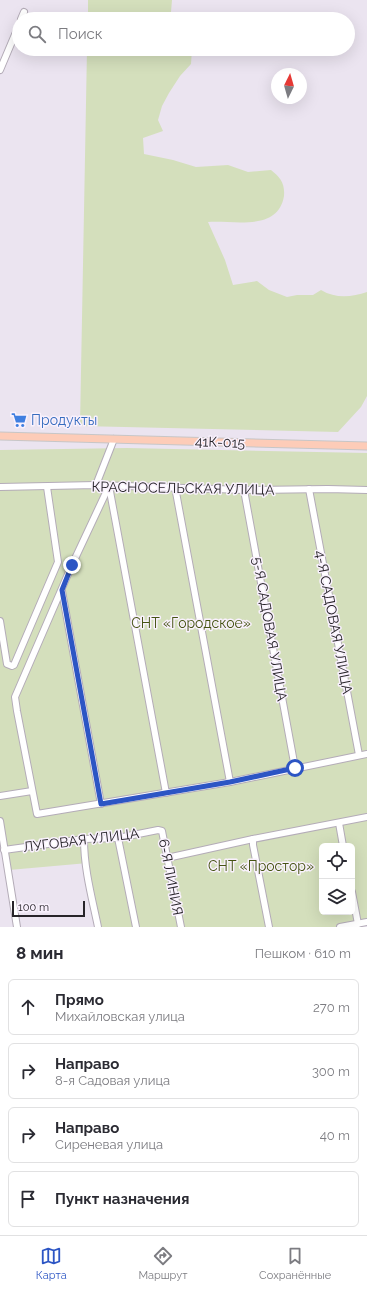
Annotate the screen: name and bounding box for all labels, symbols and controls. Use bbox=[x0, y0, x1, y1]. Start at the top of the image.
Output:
search box bbox=[12, 12, 355, 56]
icon: search bbox=[26, 23, 48, 45]
text: Поиск bbox=[58, 25, 103, 43]
north arrow bbox=[271, 68, 307, 104]
supermarket icon: Продукты bbox=[10, 411, 28, 429]
place label: Продукты bbox=[31, 412, 97, 428]
street label: 41К-015 bbox=[195, 433, 246, 451]
street label: КРАСНОСЕЛЬСКАЯ УЛИЦА bbox=[91, 478, 275, 498]
street label: 4-Я САДОВАЯ УЛИЦА bbox=[312, 549, 356, 696]
route end bbox=[63, 556, 81, 574]
street label: 5-Я САДОВАЯ УЛИЦА bbox=[249, 556, 291, 703]
park label: СНТ «Городское» bbox=[131, 615, 251, 631]
route start bbox=[286, 759, 304, 777]
street label: ЛУГОВАЯ УЛИЦА bbox=[22, 825, 140, 855]
street label: 6-Я ЛИНИЯ bbox=[156, 837, 186, 917]
map controls bbox=[319, 843, 355, 915]
button: locate bbox=[319, 843, 355, 879]
park label: СНТ «Простор» bbox=[208, 858, 314, 874]
button: layers bbox=[319, 879, 355, 915]
scale bar bbox=[12, 899, 85, 918]
text: 100 m bbox=[18, 901, 49, 914]
text: 8 мин bbox=[16, 943, 63, 963]
text: Пешком · 610 m bbox=[255, 946, 351, 961]
text: Прямо bbox=[55, 991, 104, 1009]
icon: ahead bbox=[17, 996, 39, 1018]
text: 270 m bbox=[313, 1000, 350, 1015]
text: Михайловская улица bbox=[55, 1009, 185, 1024]
text: Направо bbox=[55, 1055, 119, 1073]
icon: right bbox=[17, 1060, 39, 1082]
text: 300 m bbox=[312, 1064, 350, 1079]
text: 8-я Садовая улица bbox=[55, 1073, 170, 1088]
text: Направо bbox=[55, 1119, 119, 1137]
icon: right bbox=[17, 1124, 39, 1146]
text: 40 m bbox=[320, 1128, 350, 1143]
text: Сиреневая улица bbox=[55, 1137, 163, 1152]
icon: arrive bbox=[17, 1188, 39, 1210]
text: Пункт назначения bbox=[55, 1190, 189, 1208]
tab: Карта bbox=[36, 1245, 67, 1282]
tab: Маршрут bbox=[138, 1245, 187, 1282]
tab: Сохранённые bbox=[259, 1245, 331, 1282]

